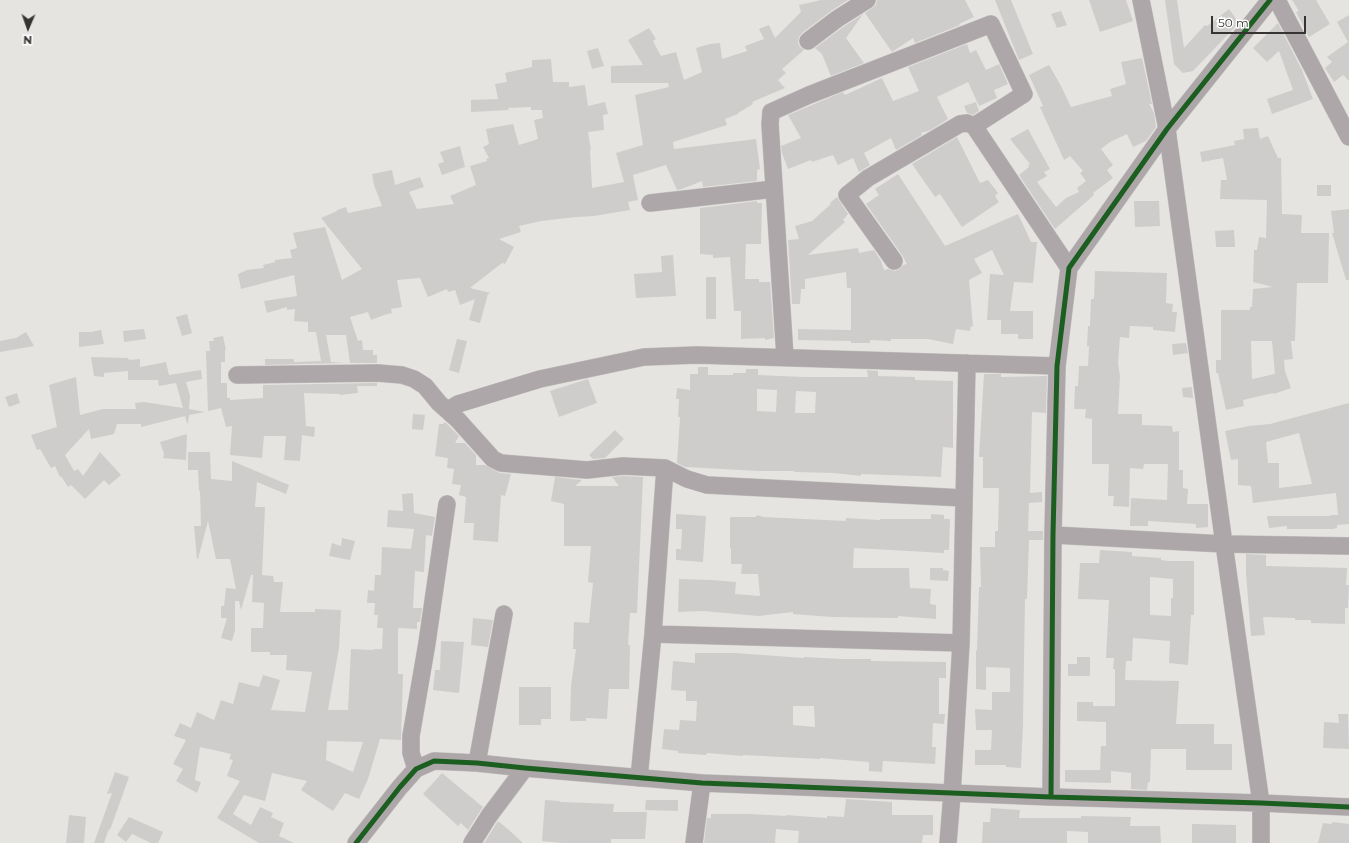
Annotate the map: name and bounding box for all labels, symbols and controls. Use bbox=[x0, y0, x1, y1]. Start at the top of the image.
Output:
north arrow bbox=[8, 8, 48, 48]
scale bar bbox=[1213, 8, 1308, 34]
text: 50 m bbox=[1218, 15, 1249, 30]
text: N bbox=[23, 33, 32, 47]

